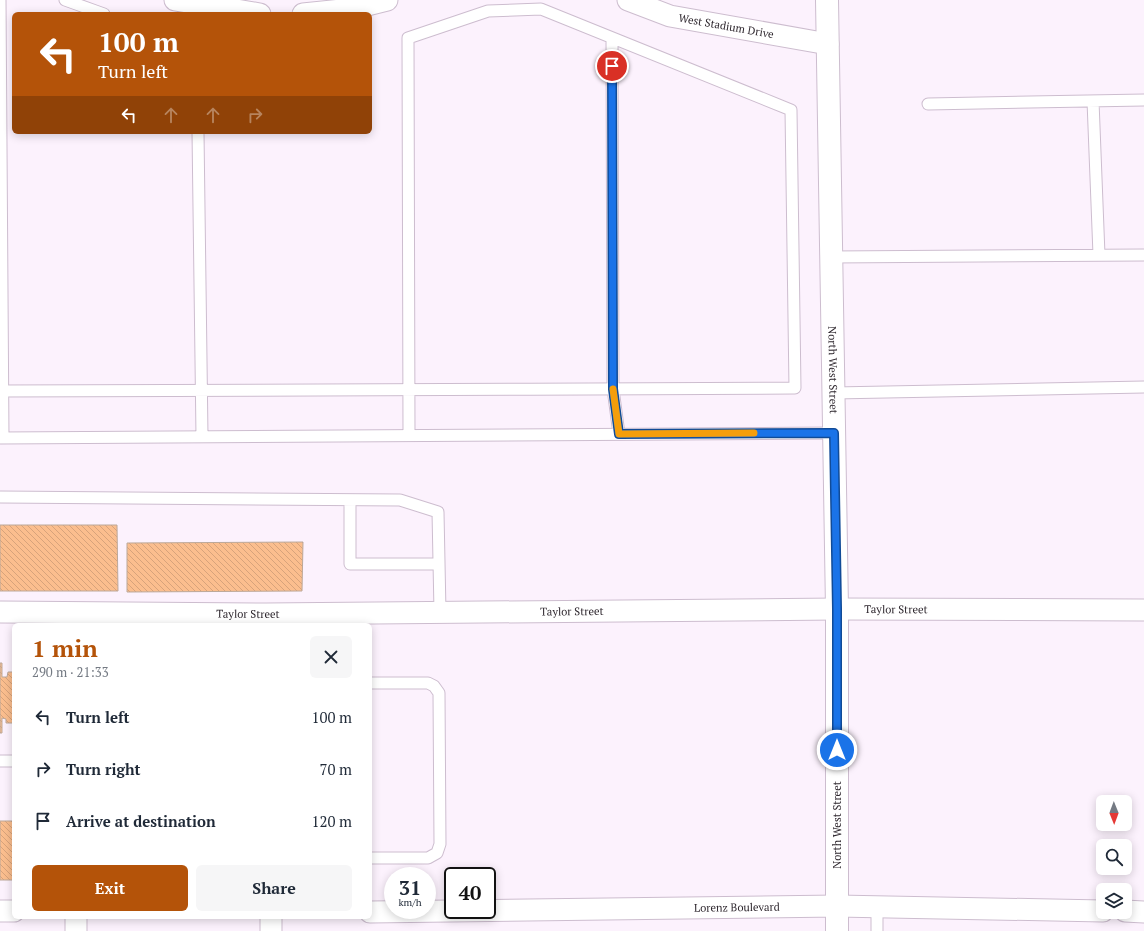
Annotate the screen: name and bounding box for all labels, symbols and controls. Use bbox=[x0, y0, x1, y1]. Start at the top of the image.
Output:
street label: West Stadium Drive bbox=[677, 11, 775, 41]
text: 100 m bbox=[98, 23, 179, 60]
icon: left bbox=[32, 28, 84, 80]
pin bbox=[595, 49, 629, 83]
icon: arrive bbox=[601, 55, 623, 77]
text: Turn left bbox=[98, 59, 168, 83]
icon: left bbox=[118, 104, 140, 126]
icon: ahead bbox=[160, 104, 182, 126]
icon: ahead bbox=[202, 104, 224, 126]
icon: right bbox=[244, 104, 266, 126]
street label: North West Street bbox=[825, 326, 841, 414]
street label: Taylor Street bbox=[864, 602, 928, 616]
street label: Taylor Street bbox=[540, 604, 604, 619]
street label: Taylor Street bbox=[216, 607, 280, 621]
text: 1 min bbox=[32, 632, 98, 664]
button: close bbox=[310, 636, 352, 678]
text: 290 m · 21:33 bbox=[32, 663, 109, 681]
icon: left bbox=[32, 706, 54, 728]
text: Turn left bbox=[66, 707, 130, 727]
text: 100 m bbox=[311, 707, 352, 727]
position arrow bbox=[816, 729, 858, 771]
icon: right bbox=[32, 758, 54, 780]
text: Turn right bbox=[66, 759, 141, 779]
text: 70 m bbox=[319, 759, 352, 779]
street label: North West Street bbox=[830, 781, 844, 869]
north arrow bbox=[1096, 795, 1132, 831]
map controls bbox=[1096, 795, 1132, 919]
icon: arrive bbox=[32, 810, 54, 832]
text: Arrive at destination bbox=[66, 811, 216, 831]
text: 120 m bbox=[311, 811, 352, 831]
button: search bbox=[1096, 839, 1132, 875]
button: Exit bbox=[32, 865, 188, 911]
button: Share bbox=[196, 865, 352, 911]
speed limit sign: 40 bbox=[444, 867, 496, 919]
text: 31 bbox=[399, 874, 421, 901]
button: layers bbox=[1096, 883, 1132, 919]
text: km/h bbox=[398, 896, 422, 909]
street label: Lorenz Boulevard bbox=[694, 900, 780, 915]

